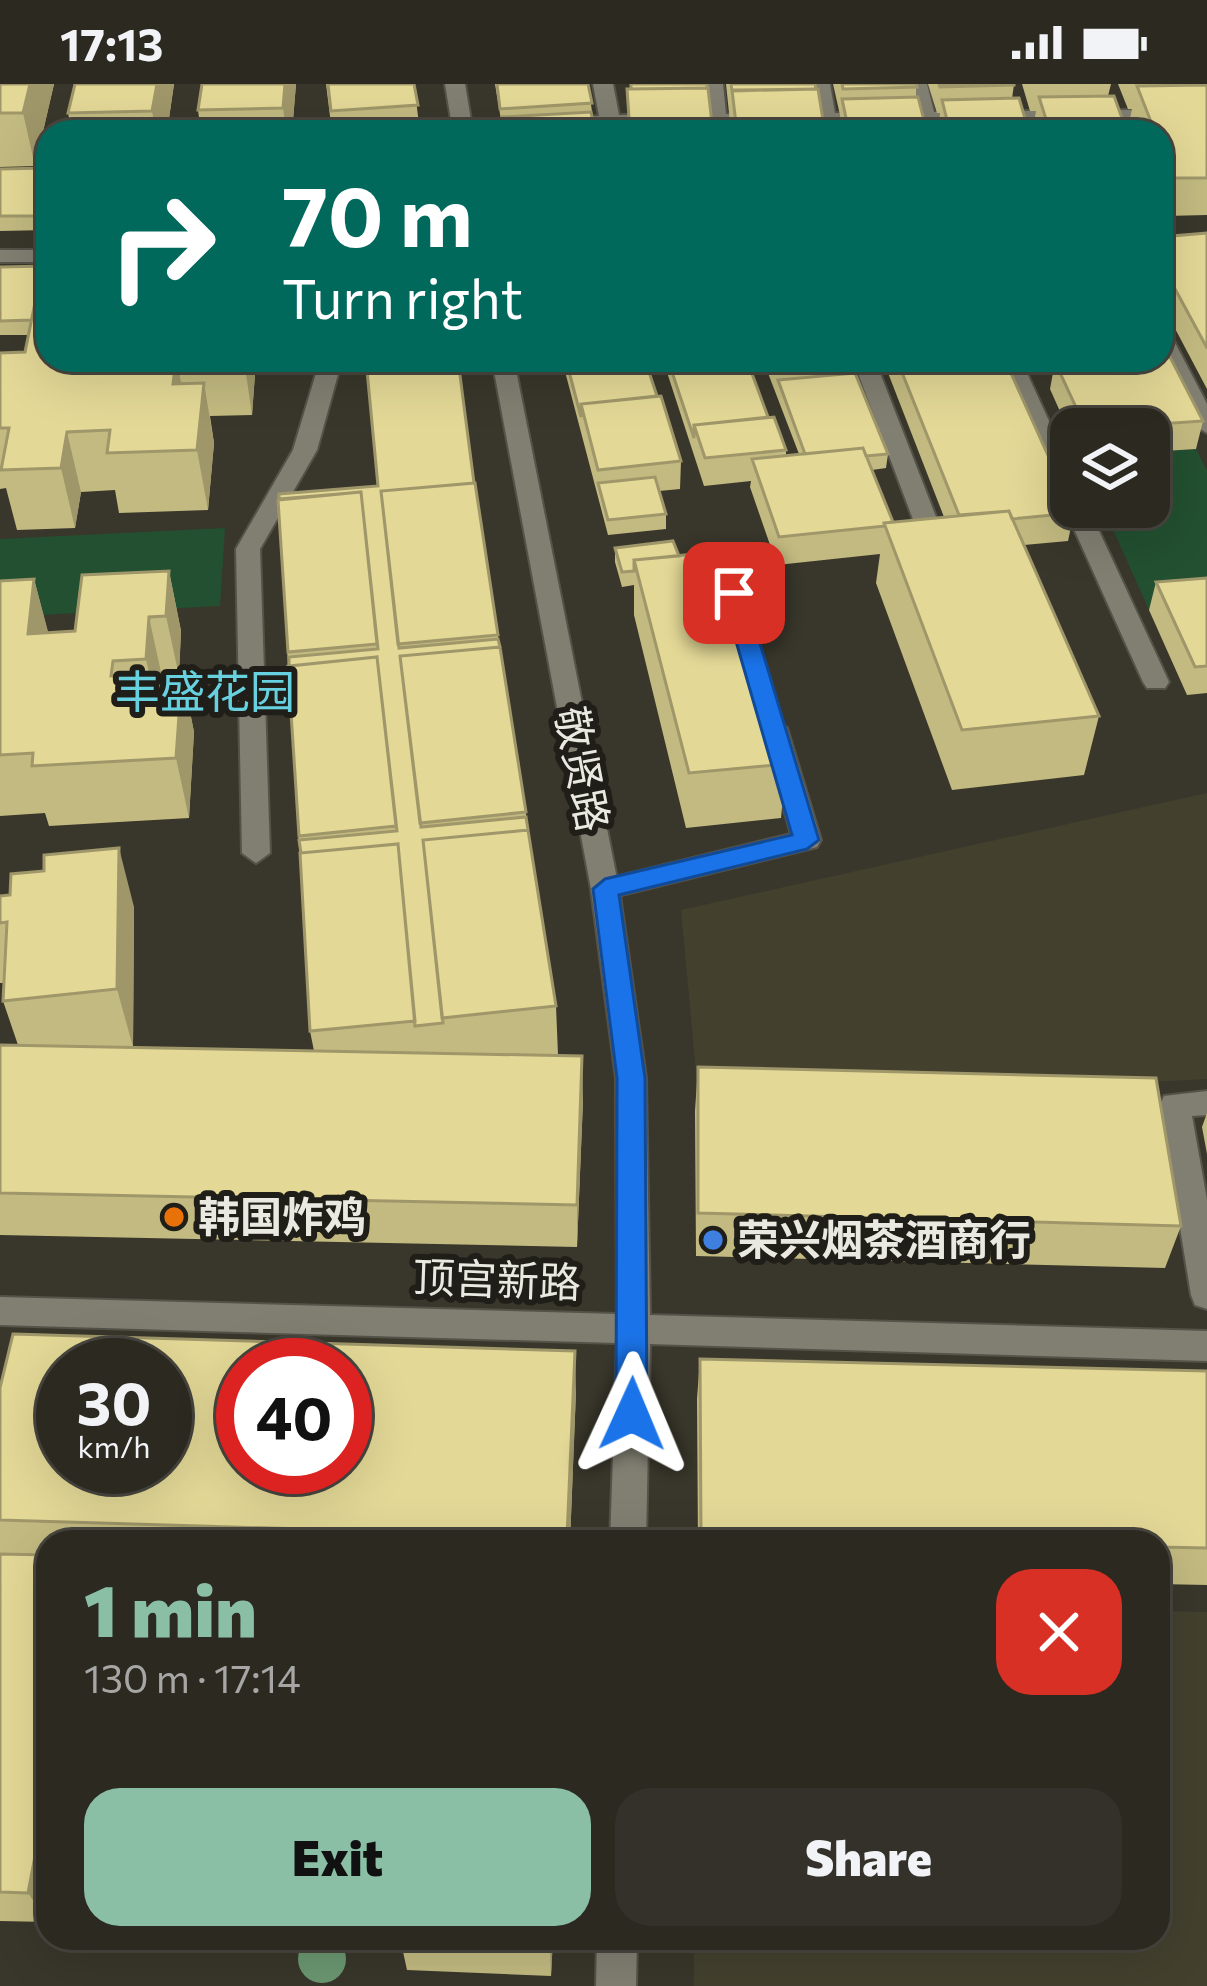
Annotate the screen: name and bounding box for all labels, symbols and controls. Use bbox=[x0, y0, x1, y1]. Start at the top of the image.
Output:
text: 17:13 bbox=[60, 15, 164, 70]
text: 70 m bbox=[282, 162, 473, 264]
icon: right bbox=[84, 168, 240, 324]
text: Turn right bbox=[282, 264, 523, 330]
map controls bbox=[1050, 408, 1170, 528]
button: layers bbox=[1050, 408, 1170, 528]
pin bbox=[683, 542, 785, 644]
icon: arrive bbox=[701, 560, 767, 626]
district label: 丰盛花园 bbox=[115, 662, 295, 717]
street label: 敬贤路 bbox=[546, 702, 622, 835]
place label: 韩国炸鸡 bbox=[198, 1189, 366, 1241]
marker: 韩国炸鸡 bbox=[161, 1204, 187, 1230]
place label: 荣兴烟茶酒商行 bbox=[737, 1212, 1031, 1264]
marker: 荣兴烟茶酒商行 bbox=[700, 1227, 726, 1253]
street label: 顶宫新路 bbox=[412, 1249, 582, 1307]
speed limit sign: 40 bbox=[216, 1338, 372, 1494]
position arrow bbox=[569, 1351, 695, 1477]
text: 30 bbox=[77, 1364, 151, 1437]
text: km/h bbox=[78, 1427, 150, 1464]
text: 1 min bbox=[84, 1564, 257, 1652]
button: close bbox=[996, 1569, 1122, 1695]
text: 130 m · 17:14 bbox=[84, 1653, 301, 1701]
button: Exit bbox=[84, 1788, 591, 1926]
button: Share bbox=[615, 1788, 1122, 1926]

